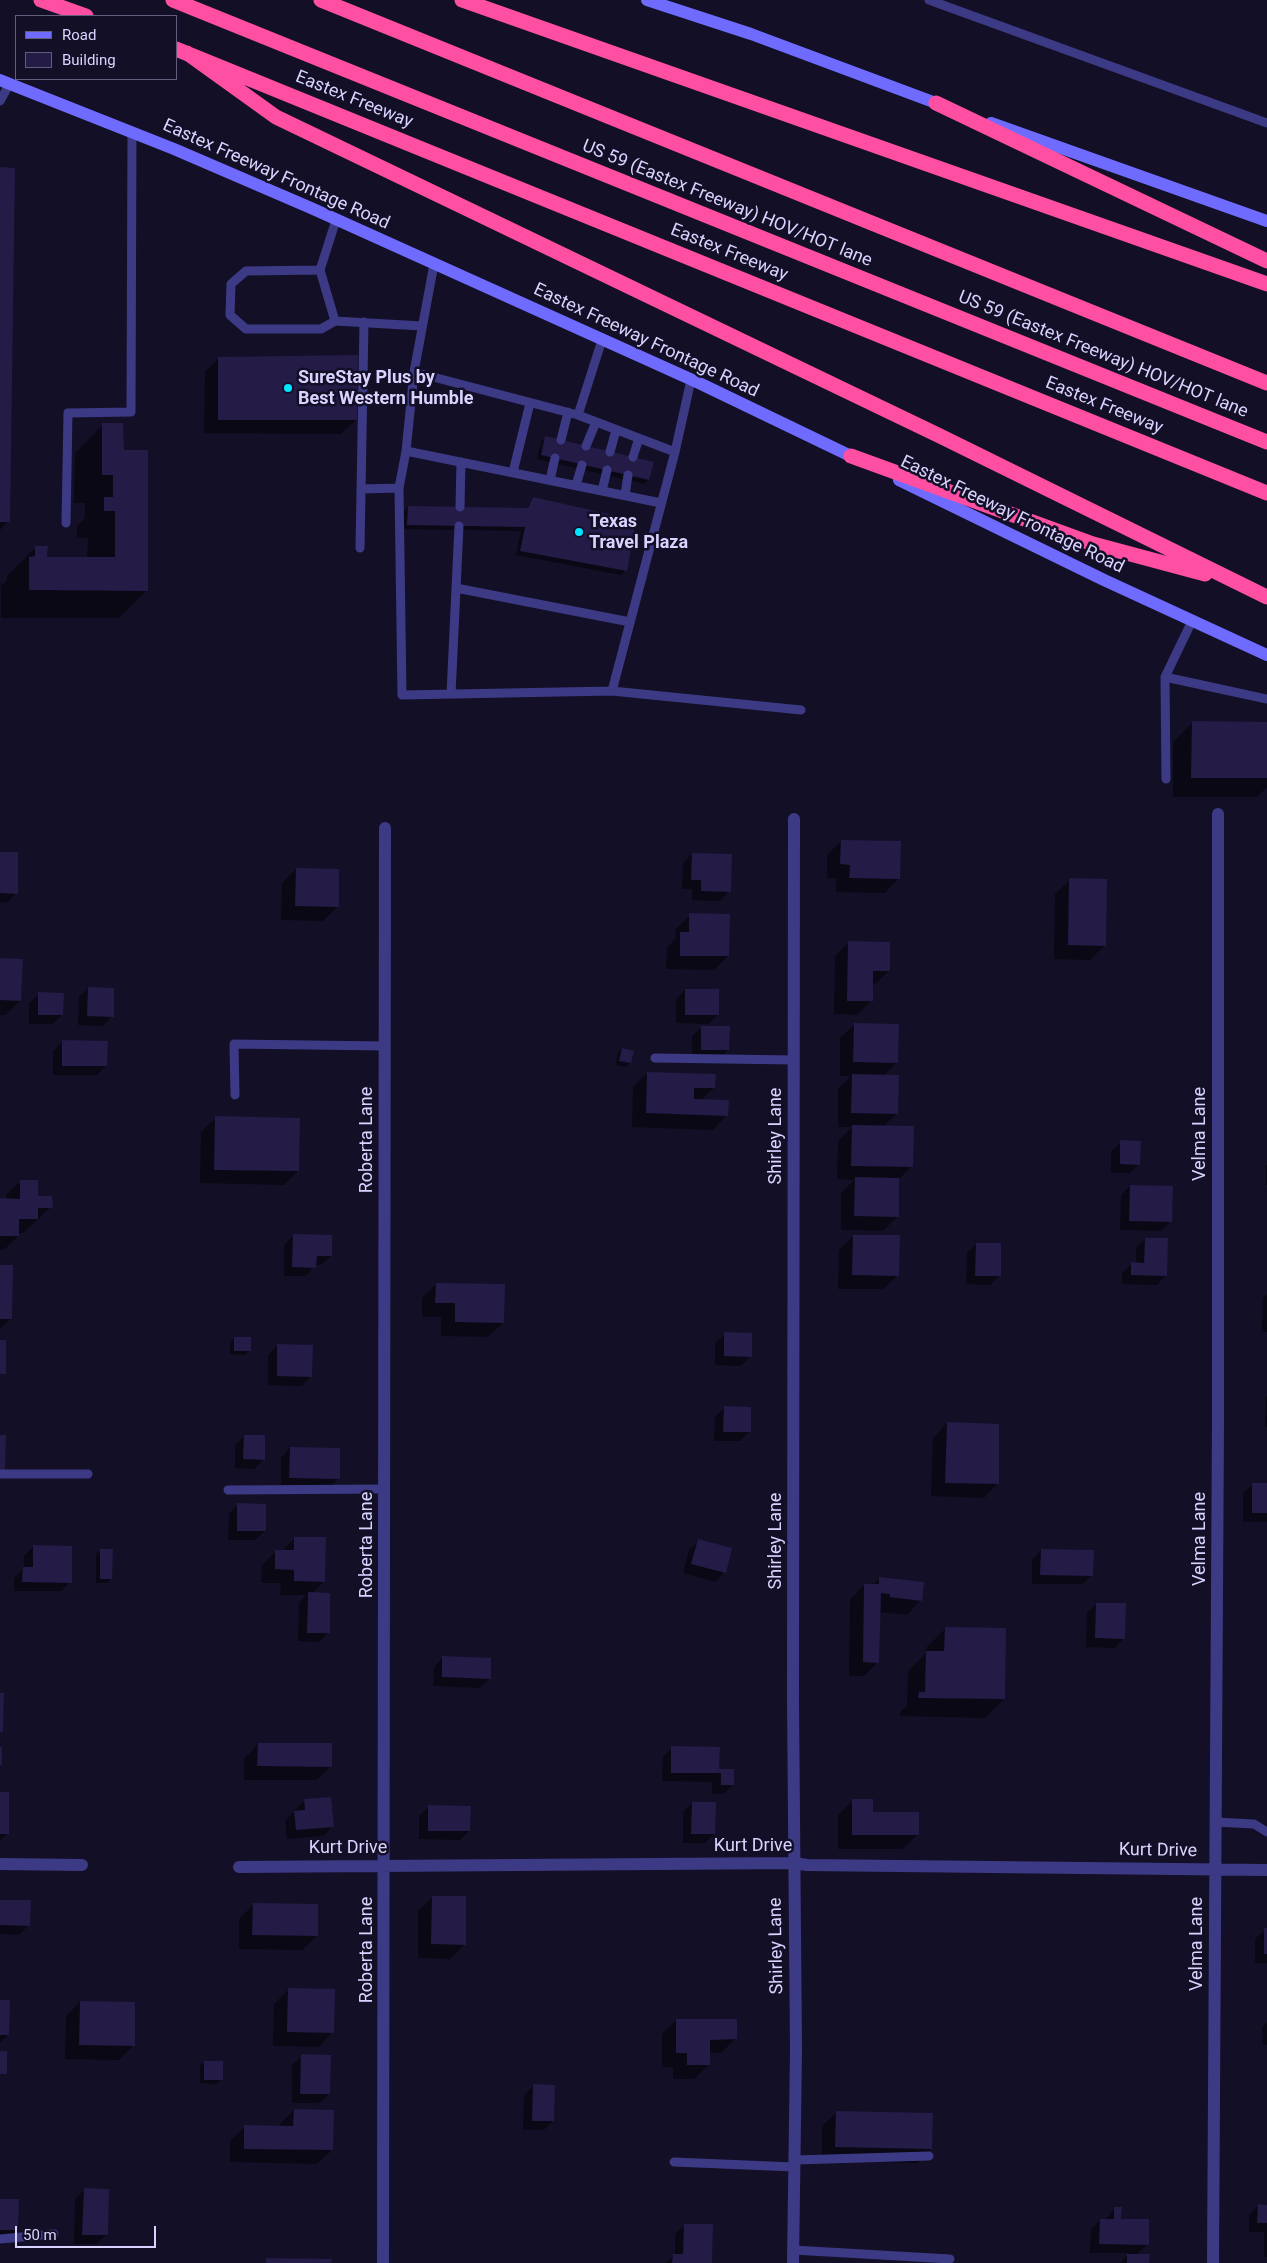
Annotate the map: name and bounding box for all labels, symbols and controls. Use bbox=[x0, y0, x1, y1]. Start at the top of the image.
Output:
legend bbox=[15, 15, 178, 80]
text: Road bbox=[62, 26, 96, 44]
text: Building bbox=[62, 51, 116, 69]
street label: Eastex Freeway bbox=[292, 67, 416, 133]
street label: Eastex Freeway Frontage Road bbox=[159, 115, 393, 235]
street label: US 59 (Eastex Freeway) HOV/HOT lane bbox=[579, 136, 875, 272]
street label: Eastex Freeway bbox=[667, 220, 791, 286]
street label: Eastex Freeway Frontage Road bbox=[530, 279, 762, 403]
street label: US 59 (Eastex Freeway) HOV/HOT lane bbox=[955, 287, 1251, 423]
place label: SureStay Plus by Best Western Humble bbox=[298, 367, 473, 409]
street label: Eastex Freeway bbox=[1042, 373, 1166, 439]
marker: SureStay Plus by Best Western Humble bbox=[282, 382, 294, 394]
street label: Eastex Freeway Frontage Road bbox=[897, 451, 1127, 579]
place label: Texas Travel Plaza bbox=[589, 511, 688, 554]
marker: Texas Travel Plaza bbox=[573, 526, 585, 538]
street label: Roberta Lane bbox=[356, 1087, 378, 1193]
street label: Velma Lane bbox=[1189, 1087, 1211, 1181]
street label: Shirley Lane bbox=[765, 1088, 787, 1184]
street label: Roberta Lane bbox=[356, 1492, 378, 1598]
street label: Velma Lane bbox=[1189, 1492, 1211, 1586]
street label: Shirley Lane bbox=[765, 1493, 787, 1589]
street label: Kurt Drive bbox=[714, 1835, 792, 1857]
street label: Kurt Drive bbox=[309, 1837, 387, 1859]
street label: Kurt Drive bbox=[1119, 1840, 1197, 1862]
street label: Roberta Lane bbox=[356, 1897, 378, 2003]
street label: Shirley Lane bbox=[765, 1897, 789, 1995]
street label: Velma Lane bbox=[1186, 1897, 1208, 1991]
scale bar bbox=[18, 2216, 159, 2248]
text: 50 m bbox=[23, 2226, 57, 2244]

